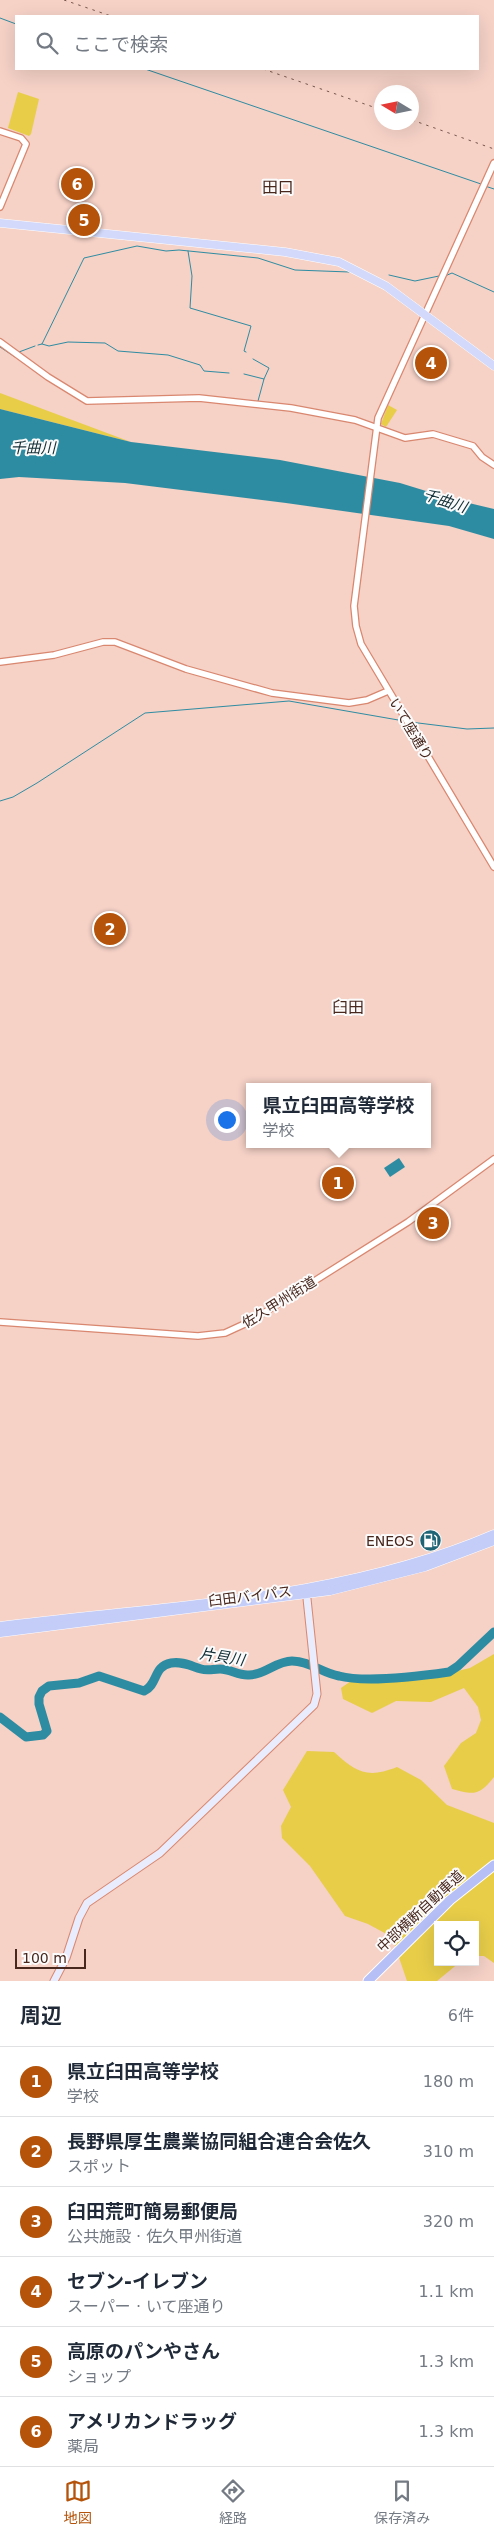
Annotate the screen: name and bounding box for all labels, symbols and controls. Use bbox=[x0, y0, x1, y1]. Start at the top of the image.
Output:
search box bbox=[15, 15, 479, 70]
icon: search bbox=[33, 29, 61, 57]
text: ここで検索 bbox=[73, 33, 168, 55]
north arrow bbox=[374, 85, 419, 130]
pin: 6 bbox=[61, 165, 93, 203]
district label: 田口 bbox=[262, 178, 294, 197]
pin: 5 bbox=[68, 201, 100, 239]
pin: 4 bbox=[415, 344, 447, 382]
water label: 千曲川 bbox=[10, 439, 57, 457]
water label: 千曲川 bbox=[421, 485, 471, 517]
street label: いて座通り bbox=[386, 695, 436, 763]
pin: 2 bbox=[94, 910, 126, 948]
district label: 臼田 bbox=[332, 998, 364, 1017]
popup bbox=[246, 1083, 431, 1148]
text: 県立臼田高等学校 bbox=[262, 1094, 415, 1116]
your location bbox=[214, 1107, 240, 1133]
text: 学校 bbox=[262, 1121, 295, 1140]
pin: 1 bbox=[322, 1164, 354, 1202]
pin: 3 bbox=[417, 1204, 449, 1242]
street label: 佐久甲州街道 bbox=[239, 1273, 319, 1331]
fuel station icon: ENEOS bbox=[418, 1529, 442, 1553]
place label: ENEOS bbox=[366, 1533, 414, 1549]
street label: 臼田バイパス bbox=[207, 1583, 293, 1609]
water label: 片貝川 bbox=[198, 1645, 248, 1670]
street label: 中部横断自動車道 bbox=[374, 1867, 466, 1955]
map controls bbox=[434, 1921, 479, 1966]
button: locate bbox=[434, 1921, 479, 1966]
scale bar bbox=[15, 1946, 86, 1969]
text: 100 m bbox=[22, 1950, 67, 1966]
text: 周辺 bbox=[20, 2004, 62, 2028]
text: 6件 bbox=[448, 2006, 474, 2025]
text: 県立臼田高等学校 bbox=[67, 2060, 219, 2082]
text: 1 bbox=[30, 2072, 42, 2091]
text: 180 m bbox=[423, 2072, 474, 2091]
text: 学校 bbox=[67, 2087, 99, 2106]
text: 長野県厚生農業協同組合連合会佐久 bbox=[67, 2130, 371, 2152]
text: 2 bbox=[30, 2142, 42, 2161]
text: 310 m bbox=[423, 2142, 474, 2161]
text: スポット bbox=[67, 2157, 131, 2176]
text: 臼田荒町簡易郵便局 bbox=[67, 2200, 238, 2222]
text: 3 bbox=[30, 2212, 42, 2231]
text: 320 m bbox=[423, 2212, 474, 2231]
text: 公共施設 · 佐久甲州街道 bbox=[67, 2227, 242, 2246]
text: セブン-イレブン bbox=[67, 2270, 208, 2292]
text: 4 bbox=[30, 2282, 42, 2301]
text: 1.1 km bbox=[419, 2282, 474, 2301]
text: スーパー · いて座通り bbox=[67, 2297, 226, 2316]
text: 高原のパンやさん bbox=[67, 2340, 220, 2362]
text: 5 bbox=[30, 2352, 42, 2371]
text: 1.3 km bbox=[419, 2352, 474, 2371]
text: ショップ bbox=[67, 2367, 131, 2386]
text: アメリカンドラッグ bbox=[67, 2410, 237, 2432]
text: 6 bbox=[30, 2422, 42, 2441]
text: 1.3 km bbox=[419, 2422, 474, 2441]
text: 薬局 bbox=[67, 2437, 99, 2456]
tab: 地図 bbox=[64, 2477, 92, 2527]
tab: 経路 bbox=[219, 2477, 247, 2527]
tab: 保存済み bbox=[374, 2477, 430, 2527]

